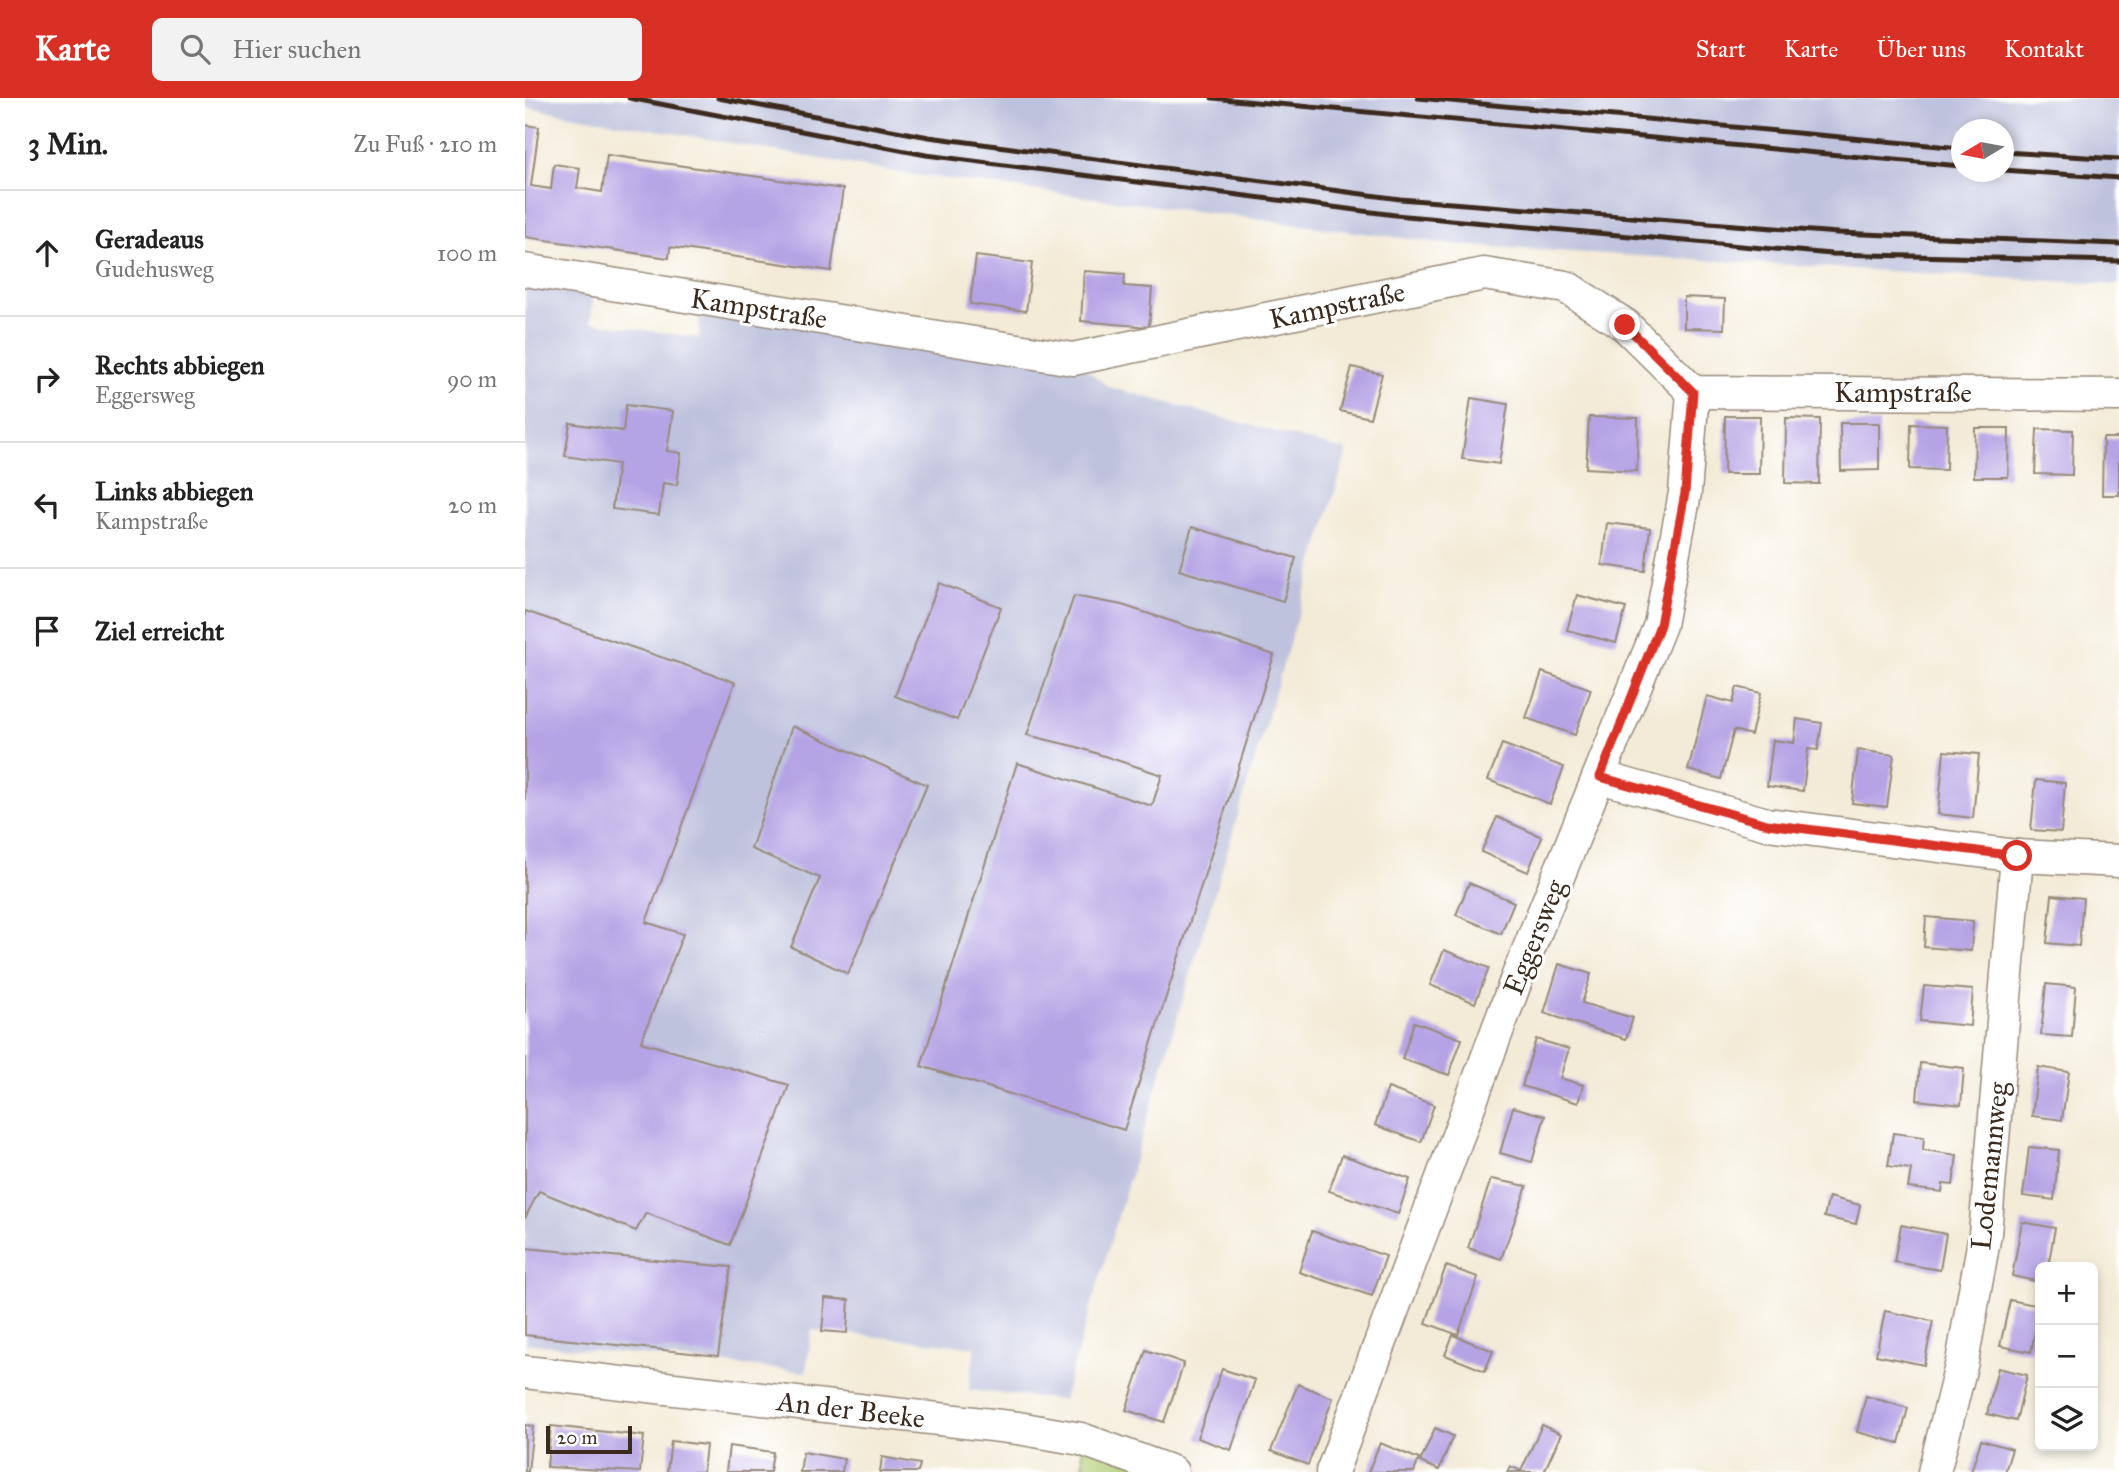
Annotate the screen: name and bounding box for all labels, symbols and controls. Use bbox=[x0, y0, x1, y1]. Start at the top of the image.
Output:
search box bbox=[152, 18, 642, 81]
text: Karte bbox=[35, 29, 110, 69]
icon: search bbox=[176, 30, 214, 68]
text: Hier suchen bbox=[232, 33, 361, 65]
text: Start bbox=[1696, 34, 1746, 64]
text: Karte bbox=[1784, 34, 1838, 64]
text: Über uns bbox=[1876, 34, 1966, 64]
text: Kontakt bbox=[2004, 34, 2084, 64]
north arrow bbox=[1951, 119, 2014, 182]
text: 3 Min. bbox=[28, 126, 108, 162]
text: Zu Fuß · 210 m bbox=[354, 130, 497, 158]
text: Geradeaus bbox=[95, 223, 204, 255]
icon: ahead bbox=[28, 234, 66, 272]
text: 100 m bbox=[437, 239, 497, 267]
text: Gudehusweg bbox=[95, 255, 214, 283]
street label: Kampstraße bbox=[1266, 274, 1408, 337]
street label: Kampstraße bbox=[688, 280, 830, 337]
route end bbox=[1609, 309, 1640, 340]
text: Rechts abbiegen bbox=[95, 349, 265, 381]
icon: right bbox=[28, 360, 66, 398]
text: 90 m bbox=[447, 365, 497, 393]
street label: Kampstraße bbox=[1834, 375, 1972, 410]
text: Eggersweg bbox=[95, 381, 195, 409]
text: Links abbiegen bbox=[95, 475, 254, 507]
icon: left bbox=[28, 486, 66, 524]
text: 20 m bbox=[448, 491, 497, 519]
text: Kampstraße bbox=[95, 507, 208, 535]
icon: arrive bbox=[28, 612, 66, 650]
text: Ziel erreicht bbox=[95, 615, 224, 647]
route start bbox=[2001, 840, 2032, 871]
street label: Eggersweg bbox=[1496, 874, 1574, 1000]
street label: Lodemannweg bbox=[1963, 1079, 2016, 1252]
map controls bbox=[2035, 1262, 2098, 1451]
button: + bbox=[2035, 1262, 2098, 1325]
button: − bbox=[2035, 1325, 2098, 1388]
street label: An der Beeke bbox=[774, 1383, 927, 1436]
button: layers bbox=[2035, 1388, 2098, 1451]
scale bar bbox=[546, 1423, 632, 1455]
text: 20 m bbox=[557, 1426, 598, 1449]

